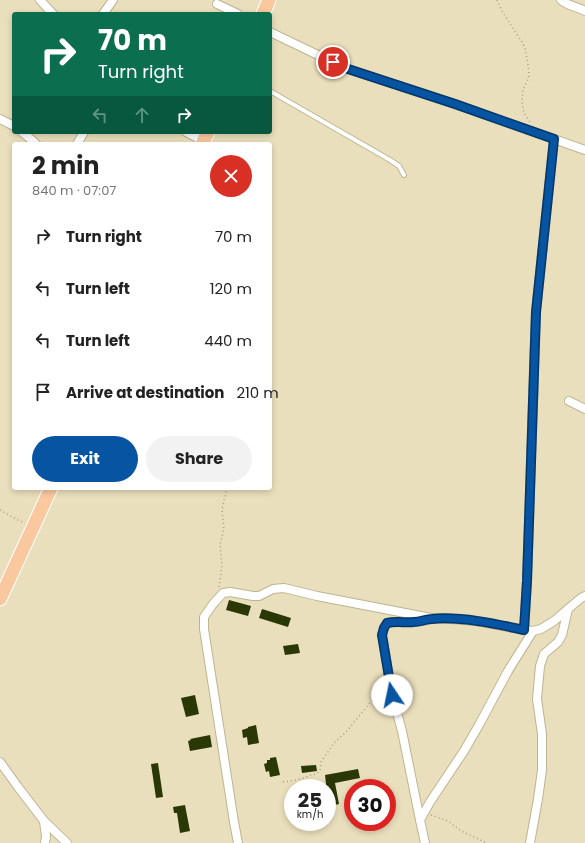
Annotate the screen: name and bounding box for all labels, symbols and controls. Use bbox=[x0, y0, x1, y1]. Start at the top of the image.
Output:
text: 70 m bbox=[98, 21, 167, 60]
icon: right bbox=[32, 28, 84, 80]
pin bbox=[316, 45, 350, 79]
icon: arrive bbox=[322, 51, 344, 73]
text: Turn right bbox=[98, 59, 184, 84]
icon: left bbox=[89, 104, 111, 126]
icon: ahead bbox=[131, 104, 153, 126]
icon: right bbox=[173, 104, 195, 126]
text: 2 min bbox=[32, 149, 99, 182]
button: close bbox=[210, 155, 252, 197]
text: 840 m · 07:07 bbox=[32, 181, 116, 200]
icon: right bbox=[32, 225, 54, 247]
text: Turn right bbox=[66, 226, 142, 247]
text: 70 m bbox=[215, 226, 252, 247]
icon: left bbox=[32, 277, 54, 299]
text: Turn left bbox=[66, 278, 130, 299]
text: 120 m bbox=[210, 278, 252, 299]
icon: left bbox=[32, 329, 54, 351]
text: Turn left bbox=[66, 330, 130, 351]
text: 440 m bbox=[204, 330, 252, 351]
icon: arrive bbox=[32, 381, 54, 403]
text: Arrive at destination bbox=[66, 382, 224, 403]
text: 210 m bbox=[236, 382, 279, 403]
button: Exit bbox=[32, 436, 138, 482]
button: Share bbox=[146, 436, 252, 482]
position arrow bbox=[371, 674, 413, 716]
speed limit sign: 30 bbox=[344, 779, 396, 831]
text: 25 bbox=[298, 786, 322, 814]
text: km/h bbox=[297, 807, 323, 822]

